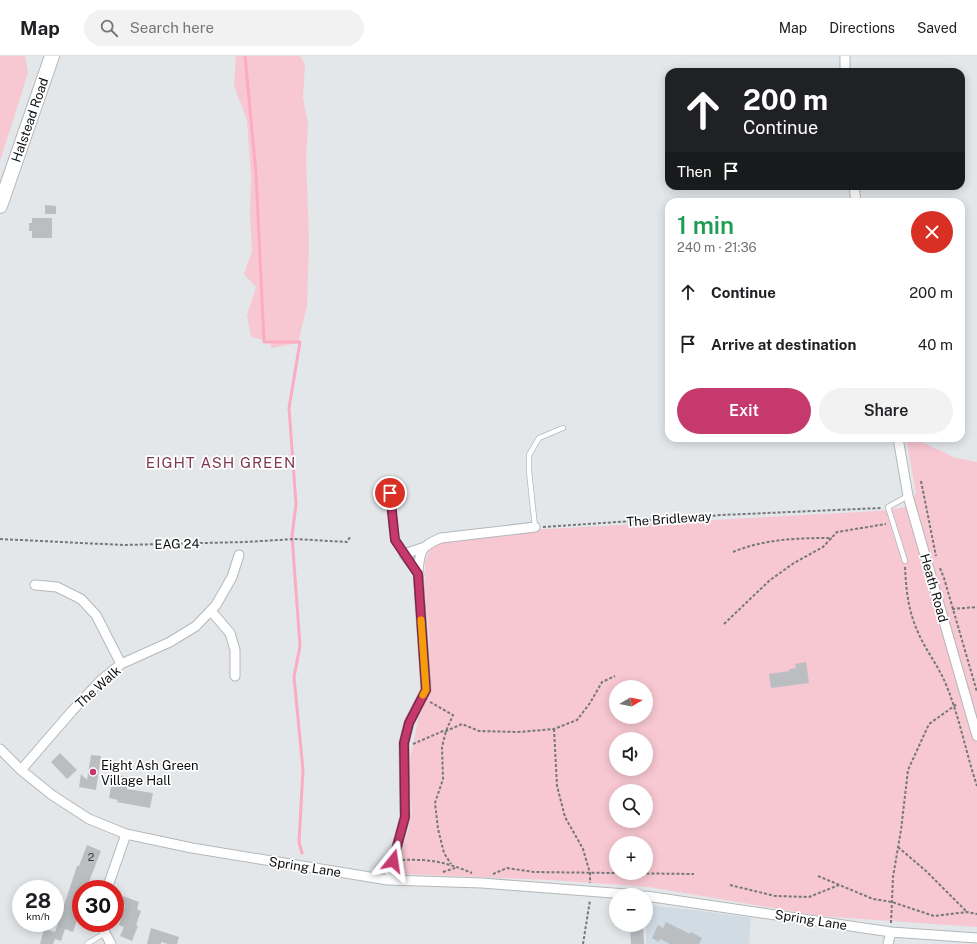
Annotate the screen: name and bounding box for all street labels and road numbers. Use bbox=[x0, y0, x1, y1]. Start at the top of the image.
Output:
street label: Halstead Road bbox=[9, 76, 51, 164]
street label: The Bridleway bbox=[626, 509, 712, 529]
street label: EAG 24 bbox=[154, 536, 200, 552]
street label: Heath Road bbox=[917, 552, 951, 624]
street label: The Walk bbox=[72, 663, 124, 711]
street label: Spring Lane bbox=[268, 854, 342, 880]
street label: Spring Lane bbox=[774, 907, 848, 933]

